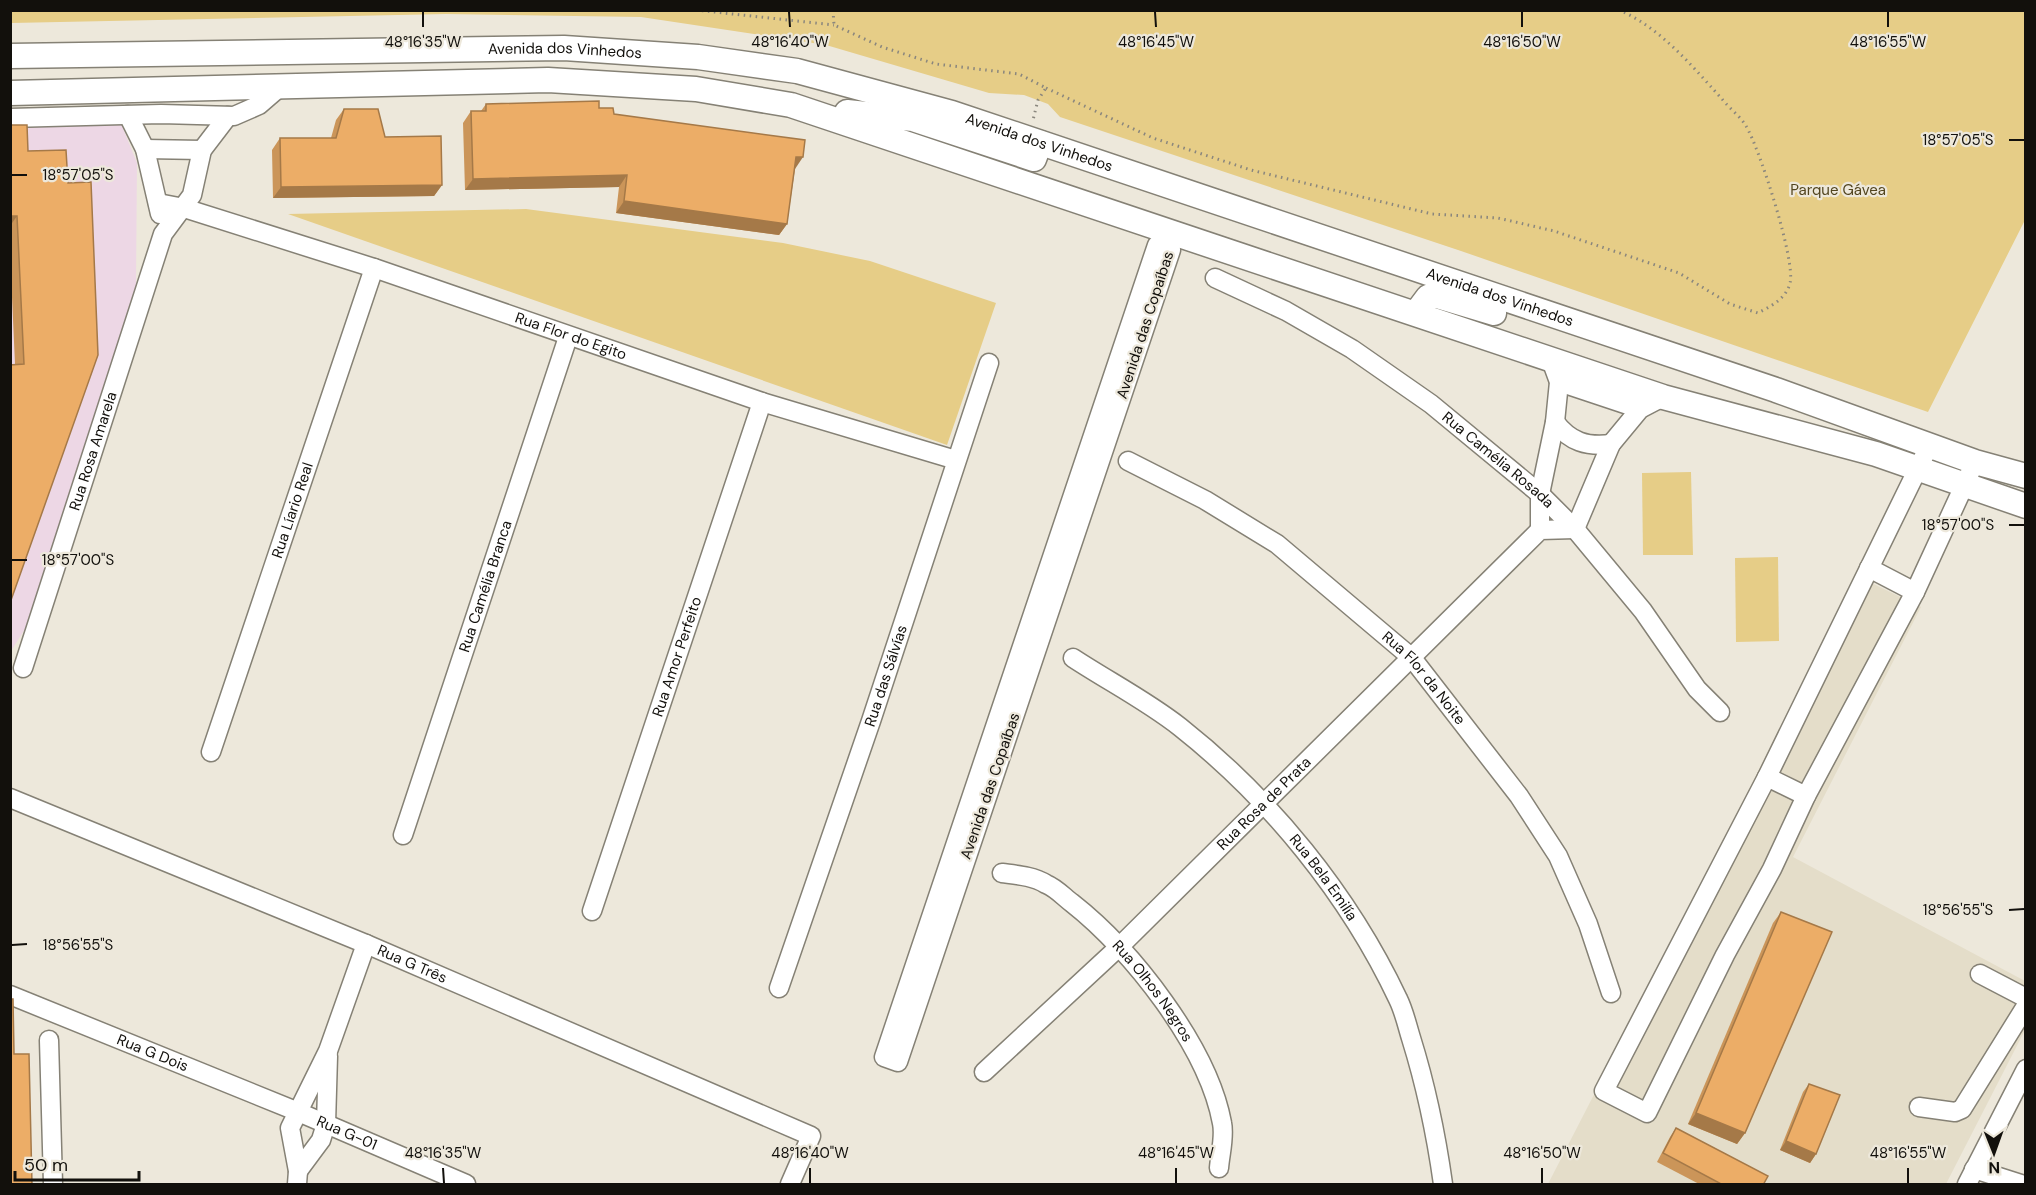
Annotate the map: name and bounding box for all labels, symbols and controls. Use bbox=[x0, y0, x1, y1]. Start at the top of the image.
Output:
text: 48°16'35"W bbox=[385, 32, 462, 52]
text: 48°16'40"W bbox=[751, 32, 829, 52]
text: 48°16'45"W bbox=[1118, 32, 1194, 52]
text: 48°16'50"W bbox=[1483, 32, 1561, 52]
text: 48°16'55"W bbox=[1850, 32, 1927, 52]
street label: Avenida dos Vinhedos bbox=[488, 38, 643, 63]
street label: Avenida dos Vinhedos bbox=[963, 108, 1116, 176]
text: 18°57'05"S bbox=[1923, 130, 1994, 150]
text: 18°57'05"S bbox=[43, 165, 114, 185]
park label: Parque Gávea bbox=[1790, 180, 1886, 200]
street label: Avenida das Copaíbas bbox=[1112, 249, 1178, 401]
street label: Avenida dos Vinhedos bbox=[1424, 263, 1576, 331]
street label: Rua Flor do Egito bbox=[512, 307, 629, 365]
street label: Rua Rosa Amarela bbox=[65, 389, 121, 513]
street label: Rua Camélia Rosada bbox=[1438, 407, 1558, 512]
street label: Rua Líario Real bbox=[267, 460, 318, 561]
text: 18°57'00"S bbox=[1922, 515, 1994, 535]
street label: Rua Camélia Branca bbox=[454, 518, 517, 655]
text: 18°57'00"S bbox=[42, 550, 114, 570]
street label: Rua Amor Perfeito bbox=[648, 594, 706, 719]
street label: Rua das Sálvías bbox=[860, 622, 912, 729]
street label: Rua Flor da Noite bbox=[1378, 627, 1470, 729]
street label: Avenida das Copaíbas bbox=[956, 710, 1024, 862]
street label: Rua Rosa de Prata bbox=[1213, 752, 1315, 855]
street label: Rua Bela Emilía bbox=[1285, 830, 1362, 925]
text: 18°56'55"S bbox=[1923, 900, 1994, 920]
text: 18°56'55"S bbox=[43, 935, 114, 955]
street label: Rua Olhos Negros bbox=[1108, 936, 1198, 1045]
street label: Rua G Três bbox=[374, 940, 450, 988]
street label: Rua G Dois bbox=[114, 1029, 191, 1076]
street label: Rua G-01 bbox=[313, 1111, 380, 1155]
north arrow bbox=[1964, 1123, 2024, 1183]
text: 48°16'35"W bbox=[405, 1143, 482, 1163]
text: 48°16'40"W bbox=[771, 1143, 849, 1163]
text: 48°16'45"W bbox=[1138, 1143, 1214, 1163]
text: 48°16'50"W bbox=[1503, 1143, 1581, 1163]
text: 48°16'55"W bbox=[1870, 1143, 1947, 1163]
scale bar bbox=[15, 1144, 140, 1182]
text: 50 m bbox=[24, 1153, 68, 1177]
text: N bbox=[1988, 1157, 2000, 1178]

